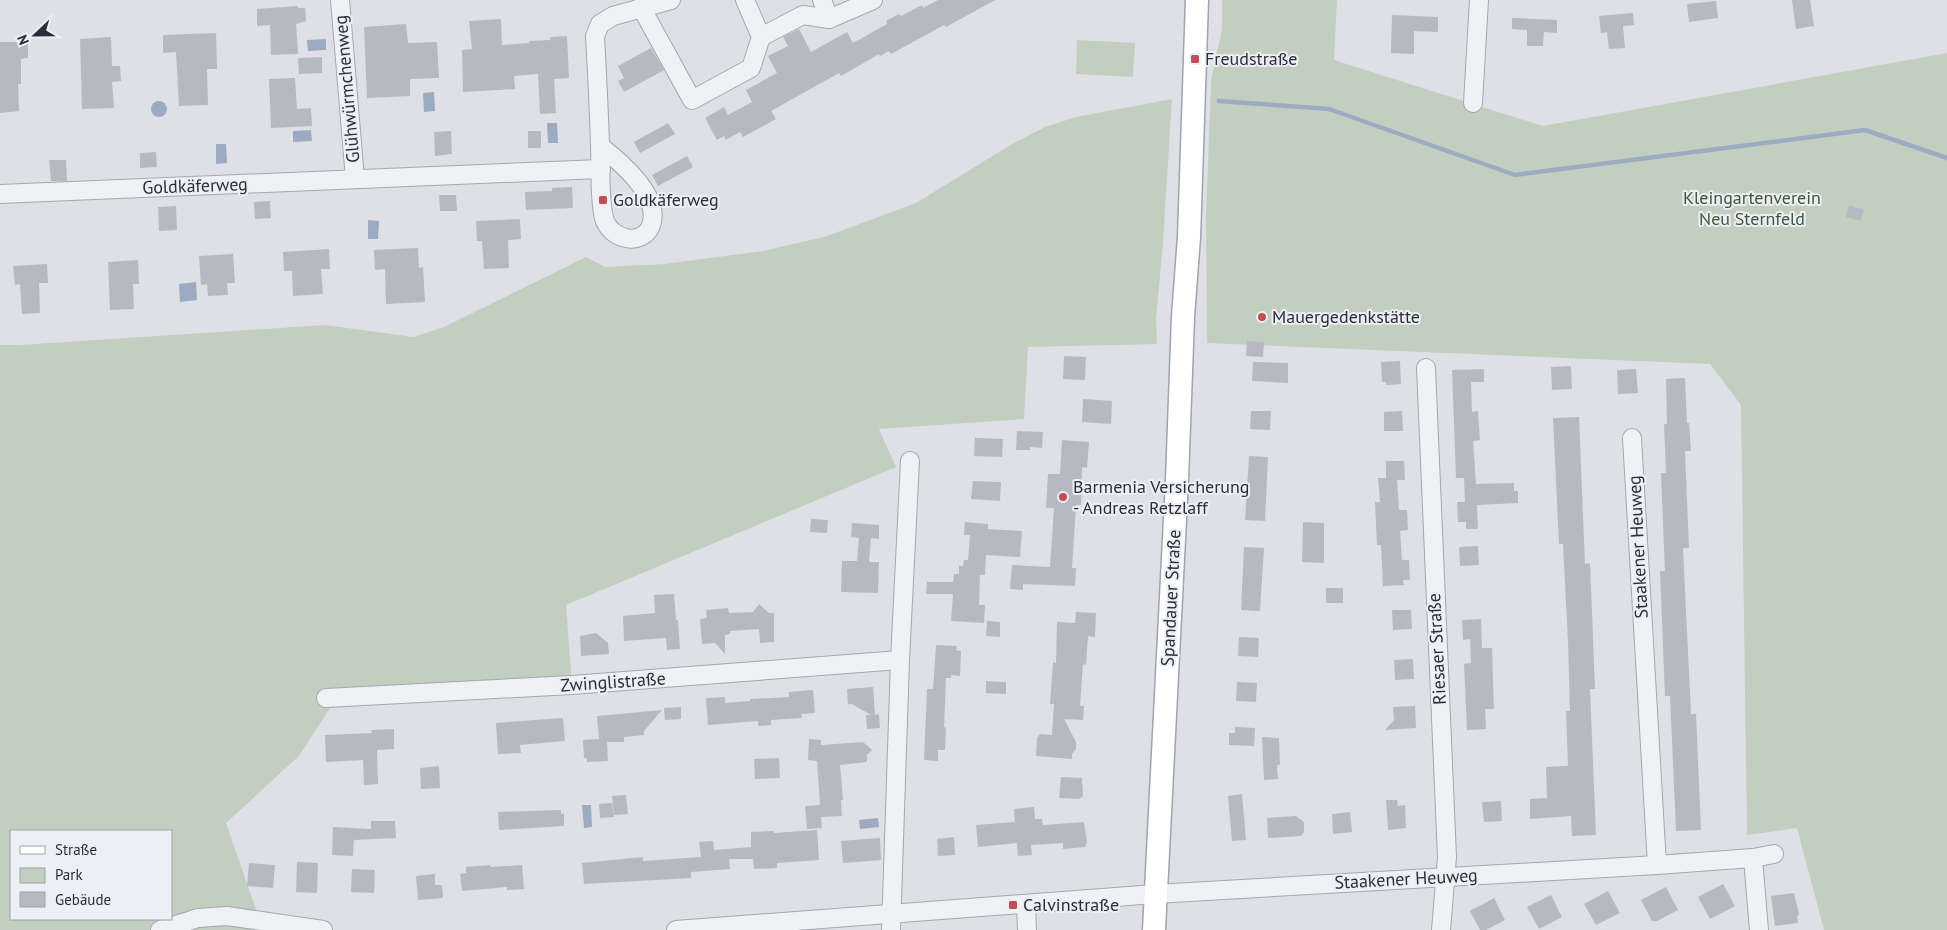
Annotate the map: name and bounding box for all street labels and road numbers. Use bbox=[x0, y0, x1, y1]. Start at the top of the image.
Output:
street label: Glühwürmchenweg bbox=[329, 14, 364, 164]
street label: Goldkäferweg bbox=[142, 172, 248, 199]
street label: Staakener Heuweg bbox=[1622, 475, 1653, 619]
street label: Spandauer Straße bbox=[1155, 529, 1186, 667]
street label: Riesaer Straße bbox=[1422, 593, 1451, 705]
street label: Zwinglistraße bbox=[560, 666, 666, 697]
street label: Staakener Heuweg bbox=[1334, 863, 1478, 894]

